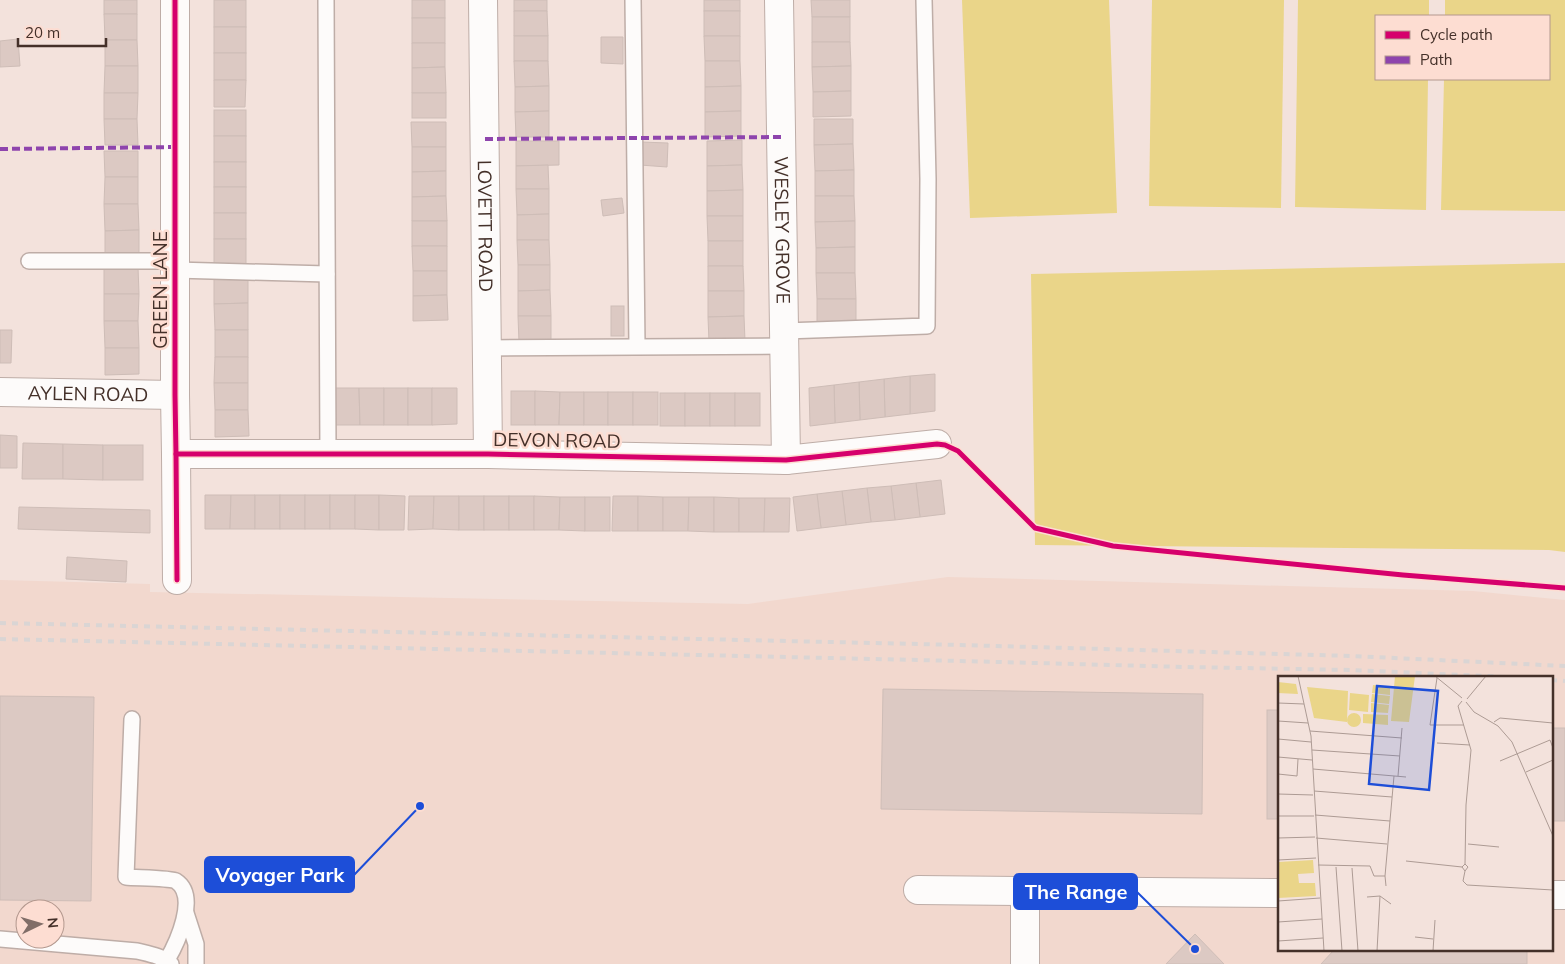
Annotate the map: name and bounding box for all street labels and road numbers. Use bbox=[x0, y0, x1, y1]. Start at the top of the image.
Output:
street label: WESLEY GROVE bbox=[769, 156, 796, 304]
street label: LOVETT ROAD bbox=[473, 160, 498, 292]
street label: GREEN LANE bbox=[148, 231, 172, 349]
street label: AYLEN ROAD bbox=[27, 380, 149, 407]
street label: DEVON ROAD bbox=[493, 427, 621, 453]

